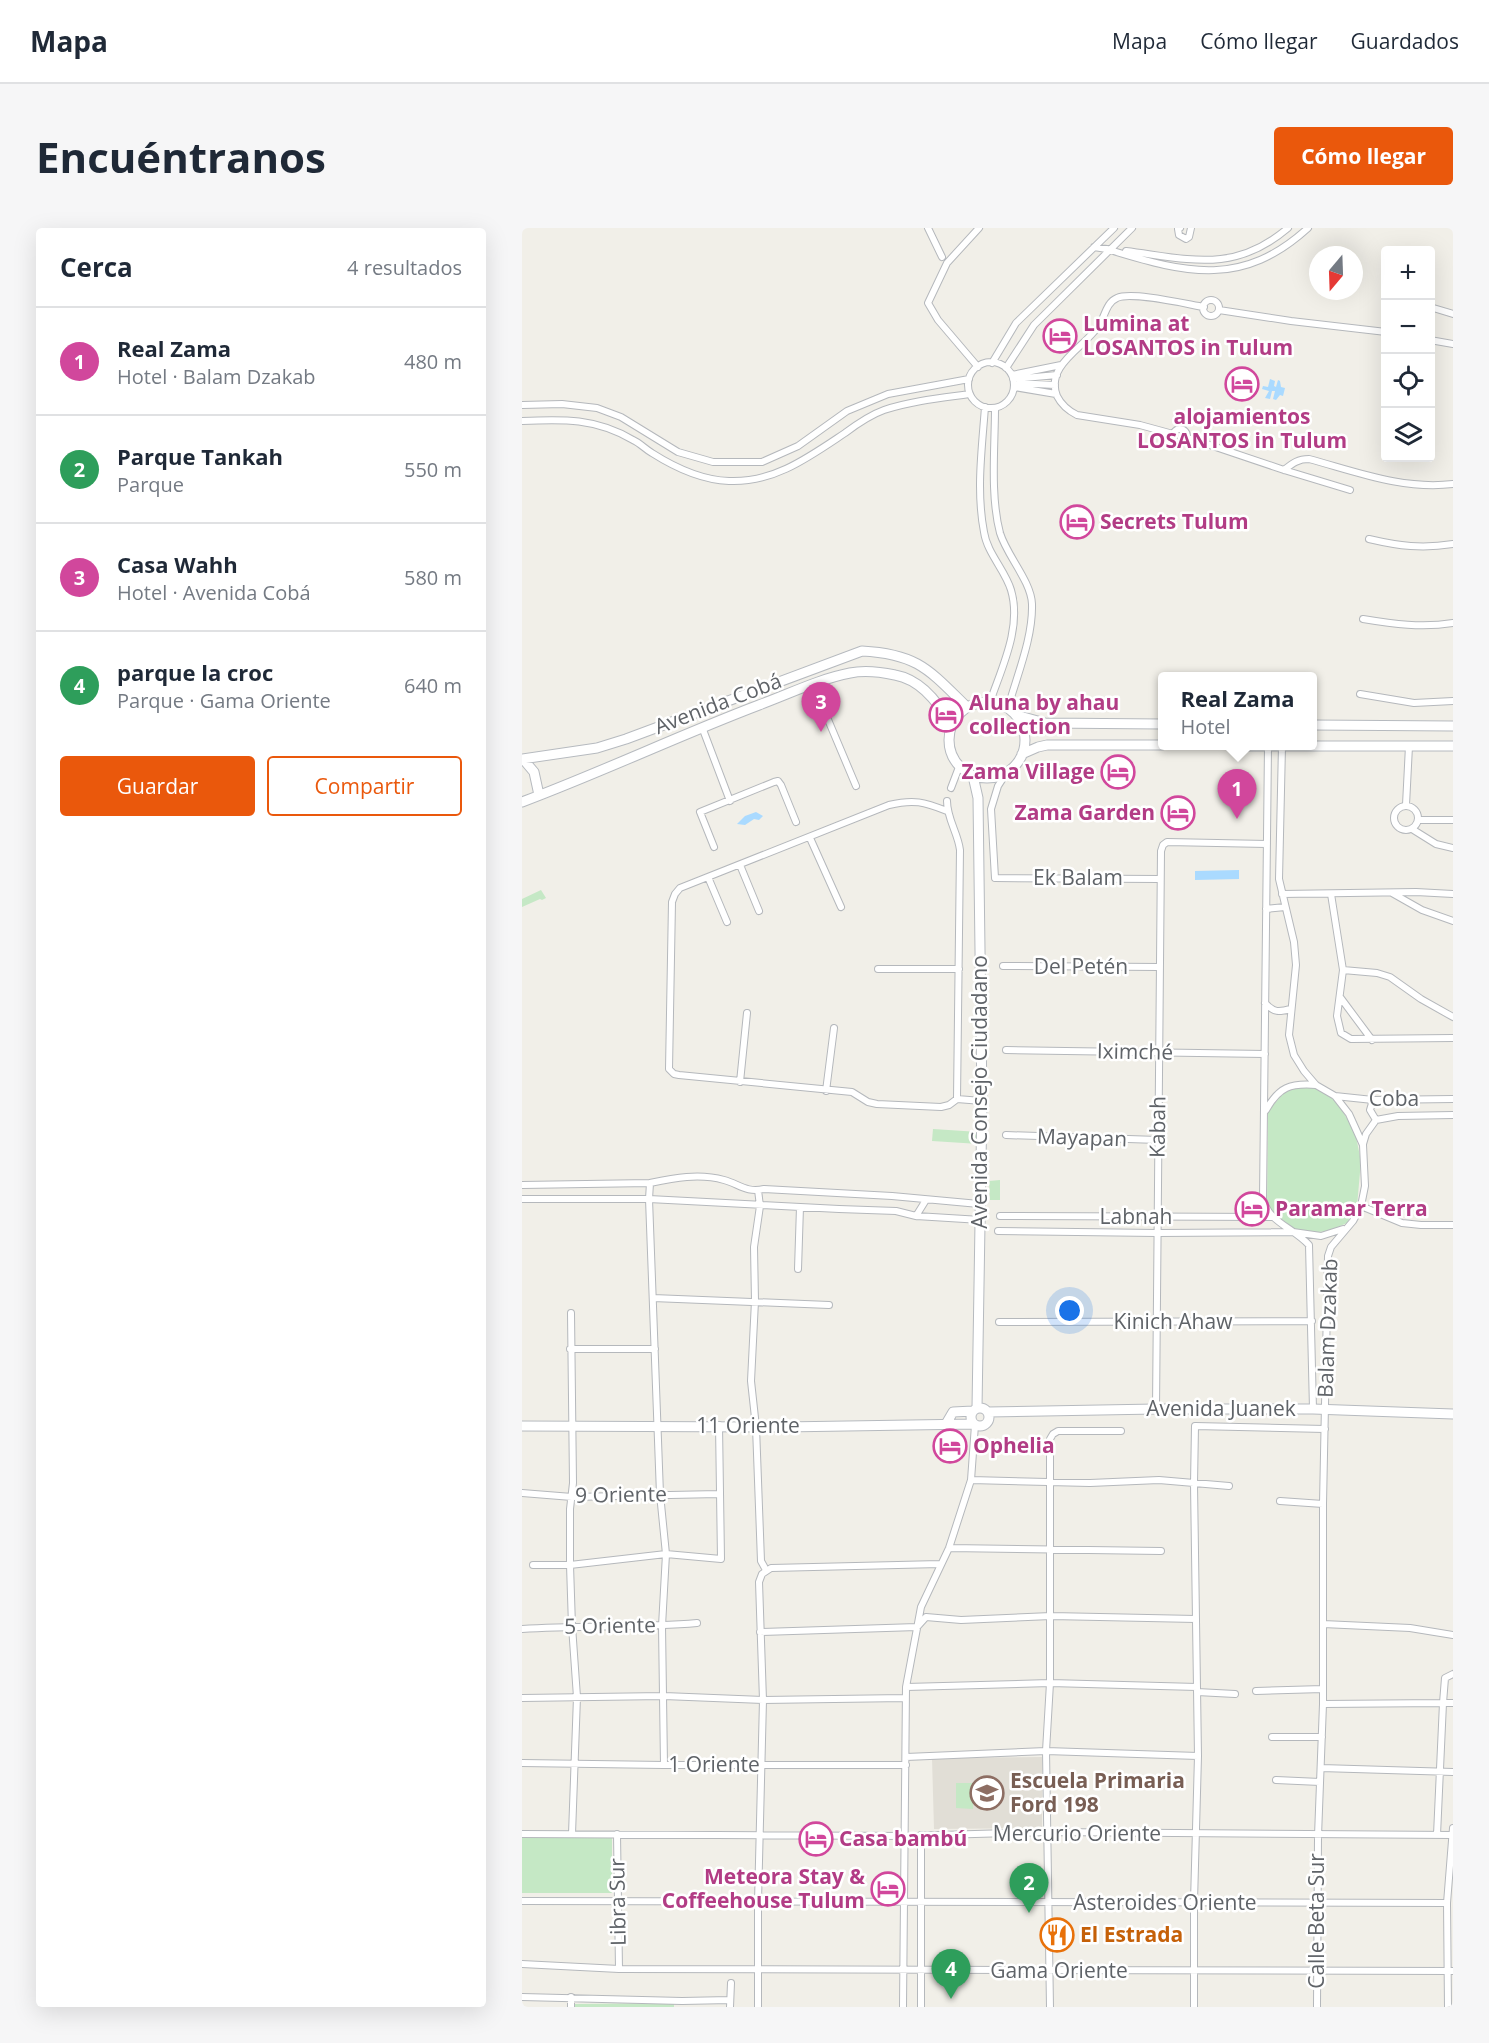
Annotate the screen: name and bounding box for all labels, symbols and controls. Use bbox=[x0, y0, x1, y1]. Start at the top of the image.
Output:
text: Mapa bbox=[30, 22, 108, 60]
text: Mapa bbox=[1112, 27, 1167, 55]
text: Cómo llegar bbox=[1200, 27, 1318, 55]
text: Guardados bbox=[1351, 27, 1459, 55]
button: Cómo llegar bbox=[1274, 127, 1453, 185]
text: Encuéntranos bbox=[36, 128, 326, 185]
north arrow bbox=[1309, 246, 1363, 300]
map controls bbox=[1381, 246, 1435, 462]
button: + bbox=[1381, 246, 1435, 300]
text: Cerca bbox=[60, 249, 133, 285]
text: 4 resultados bbox=[347, 254, 462, 281]
button: − bbox=[1381, 300, 1435, 354]
place label: Lumina at LOSANTOS in Tulum bbox=[1083, 309, 1293, 361]
hotel icon: Lumina at LOSANTOS in Tulum bbox=[1042, 318, 1078, 354]
text: Real Zama bbox=[117, 333, 231, 363]
text: 1 bbox=[74, 348, 85, 375]
text: 480 m bbox=[404, 348, 462, 375]
button: locate bbox=[1381, 354, 1435, 408]
text: Hotel · Balam Dzakab bbox=[117, 363, 316, 390]
hotel icon: alojamientos LOSANTOS in Tulum bbox=[1224, 366, 1260, 402]
place label: alojamientos LOSANTOS in Tulum bbox=[1137, 402, 1347, 454]
button: layers bbox=[1381, 408, 1435, 462]
text: Parque Tankah bbox=[117, 441, 283, 471]
text: 2 bbox=[74, 456, 85, 483]
text: 550 m bbox=[404, 456, 462, 483]
text: Parque bbox=[117, 471, 184, 498]
hotel icon: Secrets Tulum bbox=[1059, 504, 1095, 540]
place label: Secrets Tulum bbox=[1100, 507, 1249, 535]
text: Casa Wahh bbox=[117, 549, 238, 579]
text: 3 bbox=[74, 564, 85, 591]
text: 580 m bbox=[404, 564, 462, 591]
text: Hotel · Avenida Cobá bbox=[117, 579, 311, 606]
text: parque la croc bbox=[117, 657, 273, 687]
street label: Avenida Cobá bbox=[650, 666, 785, 740]
text: 4 bbox=[74, 672, 85, 699]
text: 640 m bbox=[404, 672, 462, 699]
popup bbox=[1158, 672, 1317, 750]
pin: 3 bbox=[802, 682, 840, 732]
text: Real Zama bbox=[1180, 683, 1295, 713]
text: Parque · Gama Oriente bbox=[117, 687, 331, 714]
place label: Aluna by ahau collection bbox=[969, 688, 1119, 740]
hotel icon: Aluna by ahau collection bbox=[928, 697, 964, 733]
text: Hotel bbox=[1180, 713, 1231, 740]
hotel icon: Zama Village bbox=[1100, 754, 1136, 790]
button: Guardar bbox=[60, 756, 255, 816]
button: Compartir bbox=[267, 756, 462, 816]
place label: Zama Village bbox=[962, 757, 1095, 785]
pin: 1 bbox=[1218, 770, 1256, 819]
hotel icon: Zama Garden bbox=[1160, 795, 1196, 831]
place label: Zama Garden bbox=[1014, 798, 1155, 826]
street label: Ek Balam bbox=[1033, 863, 1123, 891]
street label: Del Petén bbox=[1034, 952, 1128, 980]
street label: Avenida Consejo Ciudadano bbox=[965, 955, 993, 1229]
street label: Iximché bbox=[1097, 1036, 1173, 1066]
street label: Coba bbox=[1369, 1084, 1419, 1112]
street label: Kabah bbox=[1142, 1096, 1172, 1158]
street label: Mayapan bbox=[1036, 1121, 1128, 1153]
hotel icon: Paramar Terra bbox=[1234, 1191, 1270, 1227]
place label: Paramar Terra bbox=[1275, 1194, 1428, 1222]
street label: Labnah bbox=[1100, 1202, 1172, 1230]
street label: Balam Dzakab bbox=[1311, 1258, 1343, 1398]
your location bbox=[1055, 1296, 1084, 1325]
street label: Kinich Ahaw bbox=[1114, 1307, 1233, 1335]
street label: Avenida Juanek bbox=[1146, 1394, 1296, 1422]
street label: 11 Oriente bbox=[696, 1411, 800, 1439]
hotel icon: Ophelia bbox=[932, 1428, 968, 1464]
place label: Ophelia bbox=[973, 1431, 1055, 1459]
street label: 9 Oriente bbox=[575, 1479, 667, 1509]
street label: 5 Oriente bbox=[564, 1610, 656, 1640]
street label: 1 Oriente bbox=[668, 1750, 760, 1778]
place label: Escuela Primaria Ford 198 bbox=[1010, 1766, 1185, 1818]
school or university icon: Escuela Primaria Ford 198 bbox=[969, 1775, 1005, 1811]
street label: Mercurio Oriente bbox=[993, 1819, 1161, 1847]
hotel icon: Casa bambú bbox=[798, 1821, 834, 1857]
place label: Casa bambú bbox=[839, 1824, 967, 1852]
street label: Calle Beta Sur bbox=[1302, 1853, 1330, 1989]
street label: Libra Sur bbox=[602, 1857, 632, 1946]
place label: Meteora Stay & Coffeehouse Tulum bbox=[662, 1862, 865, 1914]
pin: 2 bbox=[1010, 1864, 1048, 1913]
hotel icon: Meteora Stay & Coffeehouse Tulum bbox=[870, 1871, 906, 1907]
street label: Asteroides Oriente bbox=[1073, 1888, 1257, 1916]
restaurant icon: El Estrada bbox=[1039, 1917, 1075, 1953]
place label: El Estrada bbox=[1080, 1920, 1183, 1948]
pin: 4 bbox=[932, 1950, 970, 1999]
street label: Gama Oriente bbox=[990, 1956, 1128, 1984]

